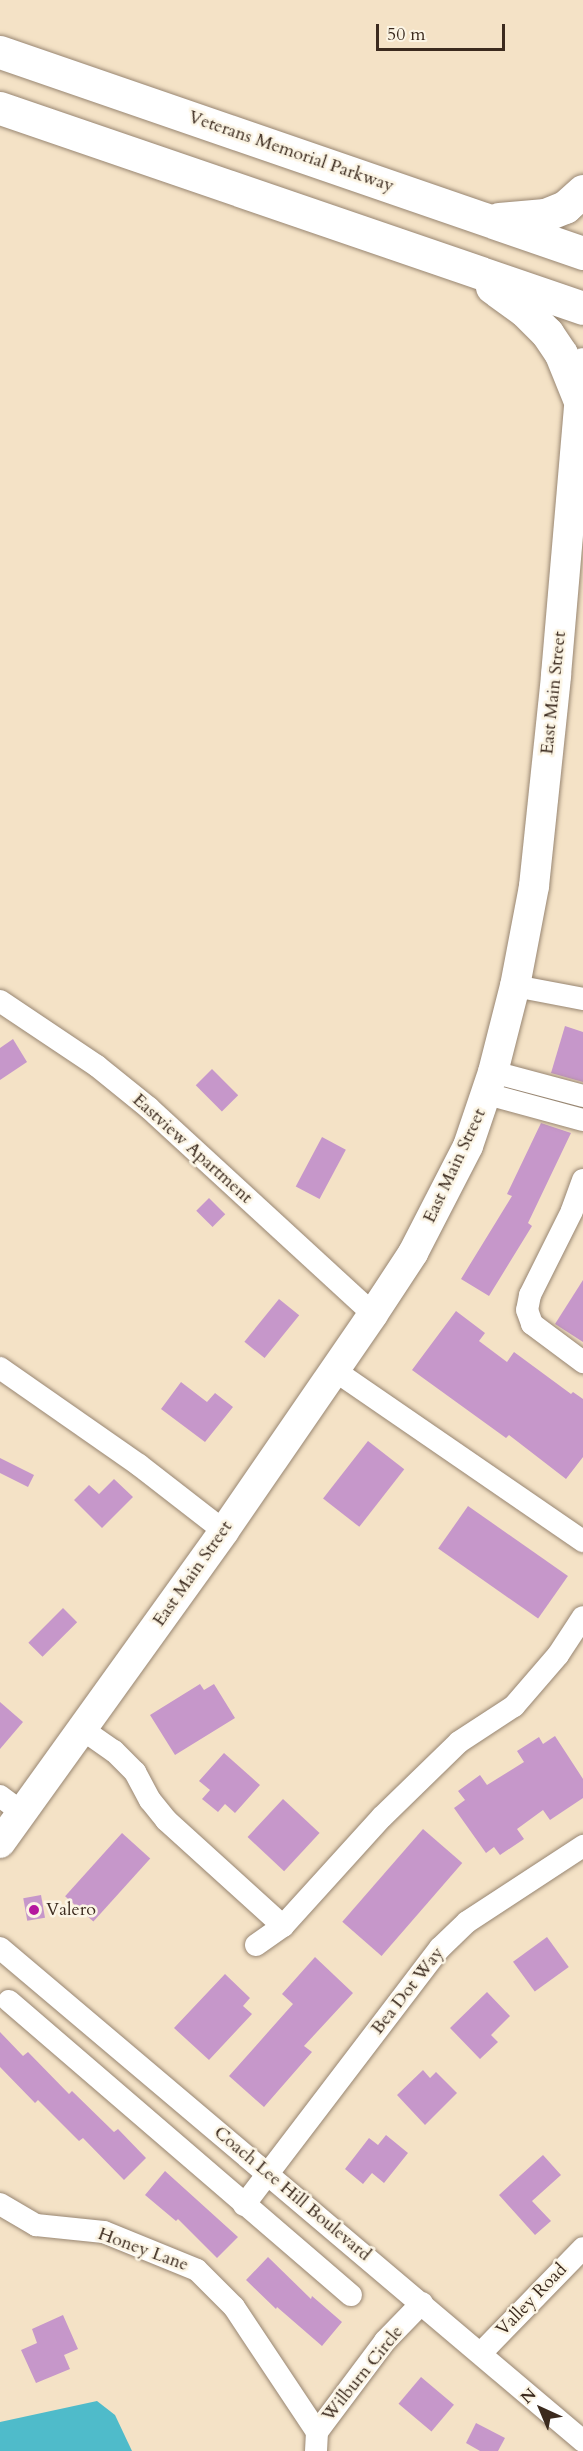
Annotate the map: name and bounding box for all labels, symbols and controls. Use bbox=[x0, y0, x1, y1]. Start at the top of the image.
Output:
scale bar bbox=[379, 12, 508, 50]
text: 50 m bbox=[387, 22, 426, 47]
street label: Veterans Memorial Parkway bbox=[185, 107, 397, 197]
street label: East Main Street bbox=[537, 630, 571, 756]
street label: Eastview Apartment bbox=[128, 1089, 256, 1209]
street label: East Main Street bbox=[419, 1105, 491, 1227]
street label: East Main Street bbox=[149, 1517, 237, 1631]
place label: Valero bbox=[46, 1899, 96, 1921]
marker: Valero bbox=[27, 1903, 41, 1917]
street label: Bea Dot Way bbox=[367, 1943, 449, 2039]
street label: Coach Lee Hill Boulevard bbox=[209, 2122, 375, 2266]
street label: Honey Lane bbox=[95, 2224, 191, 2276]
street label: Valley Road bbox=[492, 2259, 572, 2341]
street label: Wilburn Circle bbox=[318, 2322, 408, 2426]
north arrow bbox=[511, 2379, 571, 2439]
text: N bbox=[516, 2383, 541, 2409]

